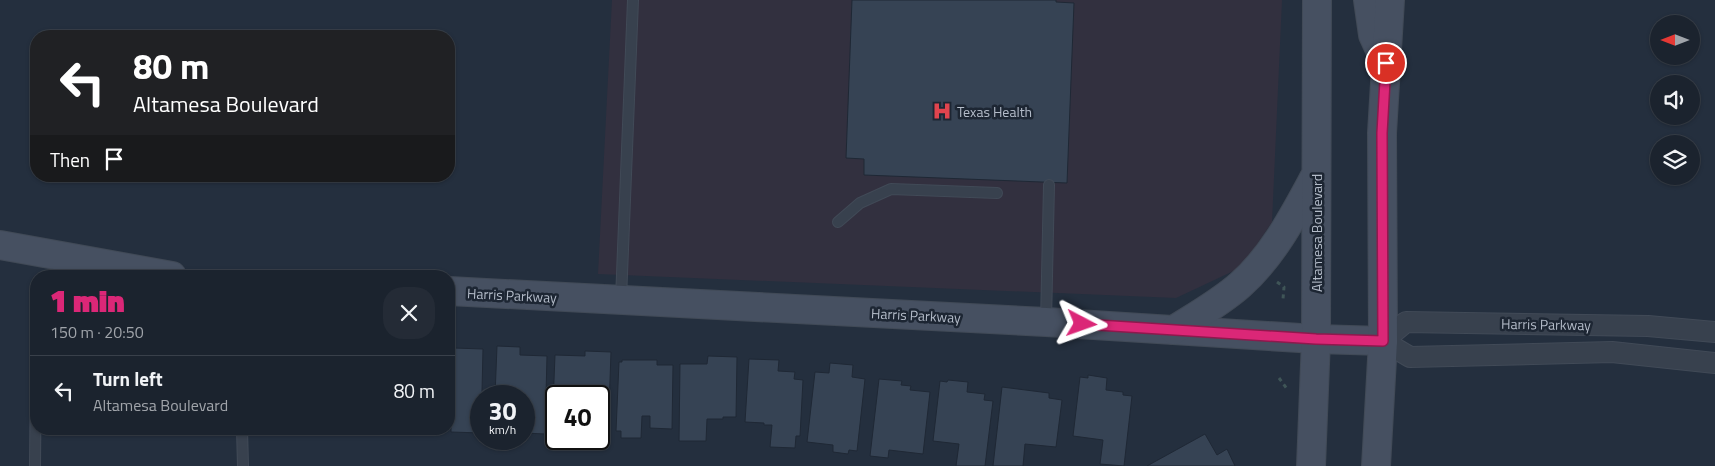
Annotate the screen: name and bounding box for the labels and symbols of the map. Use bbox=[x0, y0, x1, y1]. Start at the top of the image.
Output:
north arrow bbox=[1650, 15, 1700, 65]
pin bbox=[1365, 42, 1407, 84]
hospital icon: Texas Health bbox=[931, 100, 953, 122]
place label: Texas Health bbox=[957, 101, 1032, 122]
street label: Altamesa Boulevard bbox=[1306, 174, 1327, 292]
street label: Harris Parkway bbox=[467, 282, 558, 308]
position arrow bbox=[1055, 297, 1107, 349]
street label: Harris Parkway bbox=[871, 302, 962, 328]
street label: Harris Parkway bbox=[1501, 313, 1591, 335]
speed limit sign: 40 bbox=[545, 385, 610, 450]

